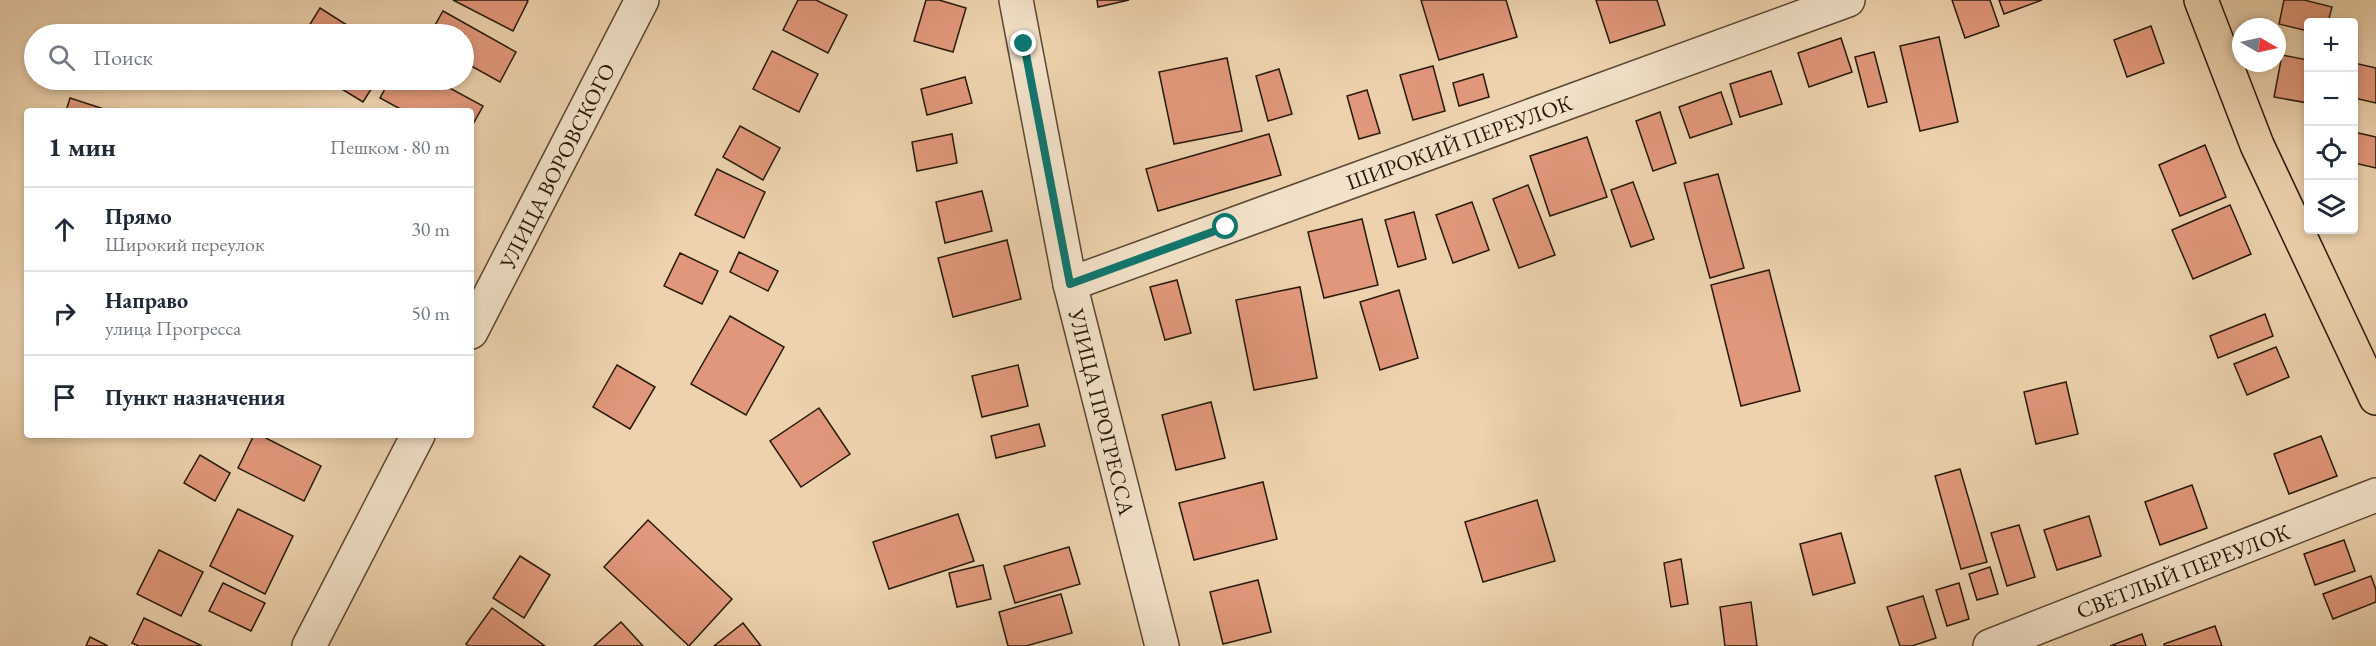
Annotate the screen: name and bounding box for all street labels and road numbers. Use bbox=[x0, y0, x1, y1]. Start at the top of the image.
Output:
street label: УЛИЦА ВОРОВСКОГО bbox=[492, 58, 622, 275]
street label: ШИРОКИЙ ПЕРЕУЛОК bbox=[1342, 88, 1576, 197]
street label: УЛИЦА ПРОГРЕССА bbox=[1062, 305, 1141, 519]
street label: СВЕТЛЫЙ ПЕРЕУЛОК bbox=[2072, 517, 2295, 626]

